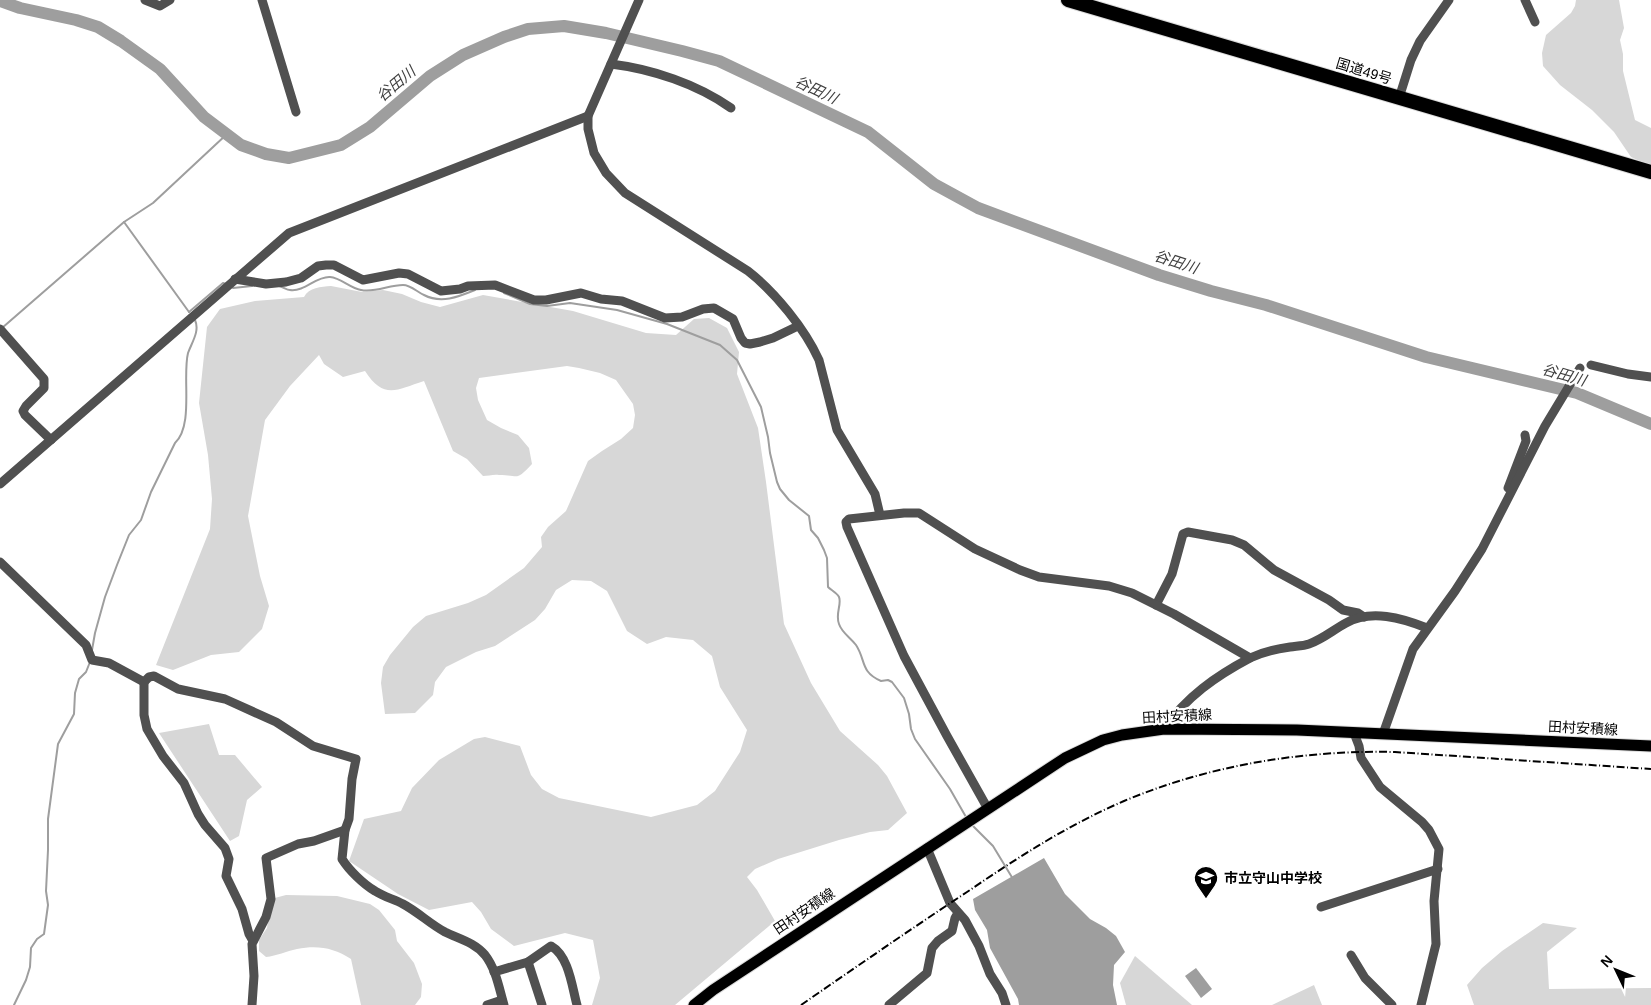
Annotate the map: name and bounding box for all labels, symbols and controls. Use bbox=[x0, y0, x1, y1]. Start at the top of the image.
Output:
street label: 国道49号 bbox=[1334, 55, 1394, 87]
water label: 谷田川 bbox=[373, 61, 420, 105]
water label: 谷田川 bbox=[792, 72, 842, 108]
water label: 谷田川 bbox=[1152, 246, 1202, 277]
water label: 谷田川 bbox=[1540, 360, 1590, 389]
street label: 田村安積線 bbox=[1142, 706, 1212, 726]
street label: 田村安積線 bbox=[1548, 718, 1618, 738]
school or university icon: 市立守山中学校 bbox=[1193, 865, 1219, 899]
place label: 市立守山中学校 bbox=[1224, 870, 1322, 886]
street label: 田村安積線 bbox=[771, 885, 837, 937]
north arrow bbox=[1591, 945, 1641, 995]
text: N bbox=[1597, 952, 1616, 970]

